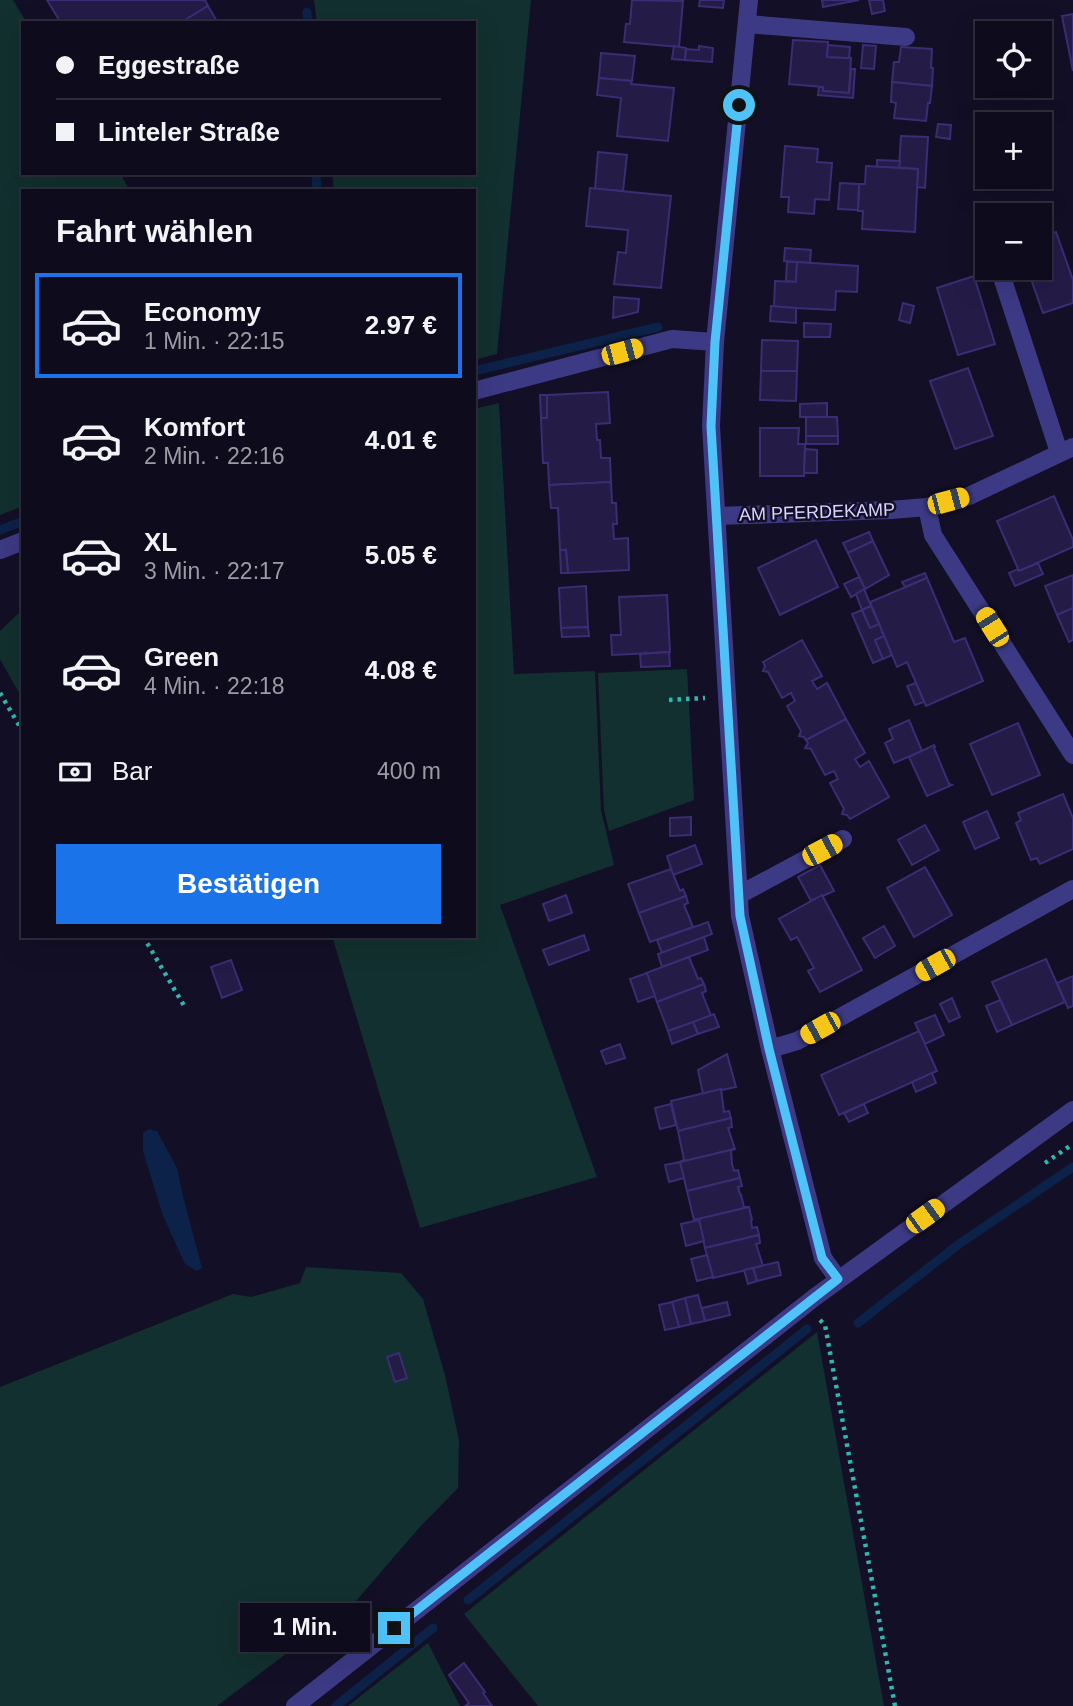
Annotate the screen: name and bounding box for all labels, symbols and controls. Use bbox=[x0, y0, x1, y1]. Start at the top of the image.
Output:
map controls bbox=[975, 21, 1052, 280]
button: locate bbox=[975, 21, 1052, 98]
text: Eggestraße bbox=[98, 50, 240, 80]
route start bbox=[723, 89, 755, 121]
button: + bbox=[975, 112, 1052, 189]
text: Linteler Straße bbox=[98, 117, 280, 147]
button: − bbox=[975, 203, 1052, 280]
text: Fahrt wählen bbox=[56, 213, 253, 249]
icon: car bbox=[60, 294, 123, 357]
text: Economy bbox=[144, 297, 261, 327]
text: 2.97 € bbox=[365, 310, 437, 340]
text: 1 Min. · 22:15 bbox=[144, 328, 285, 354]
car bbox=[599, 336, 646, 368]
icon: car bbox=[60, 409, 123, 472]
text: Komfort bbox=[144, 412, 245, 442]
text: 4.01 € bbox=[365, 425, 437, 455]
text: 2 Min. · 22:16 bbox=[144, 443, 285, 469]
car bbox=[925, 485, 972, 517]
street label: AM PFERDEKAMP bbox=[739, 499, 895, 525]
icon: car bbox=[60, 524, 123, 587]
text: XL bbox=[144, 527, 177, 557]
text: 5.05 € bbox=[365, 540, 437, 570]
text: 3 Min. · 22:17 bbox=[144, 558, 285, 584]
car bbox=[972, 604, 1013, 650]
icon: car bbox=[60, 639, 123, 702]
text: Green bbox=[144, 642, 219, 672]
text: 4.08 € bbox=[365, 655, 437, 685]
text: 4 Min. · 22:18 bbox=[144, 673, 285, 699]
icon: cash bbox=[56, 753, 94, 791]
text: Bar bbox=[112, 756, 152, 786]
text: 400 m bbox=[377, 758, 441, 784]
car bbox=[799, 831, 846, 869]
button: Bestätigen bbox=[56, 844, 441, 924]
car bbox=[912, 946, 959, 984]
car bbox=[797, 1009, 844, 1047]
car bbox=[902, 1195, 949, 1237]
callout: 1 Min. bbox=[240, 1604, 370, 1652]
route end bbox=[378, 1612, 410, 1644]
text: 1 Min. bbox=[272, 1614, 338, 1640]

